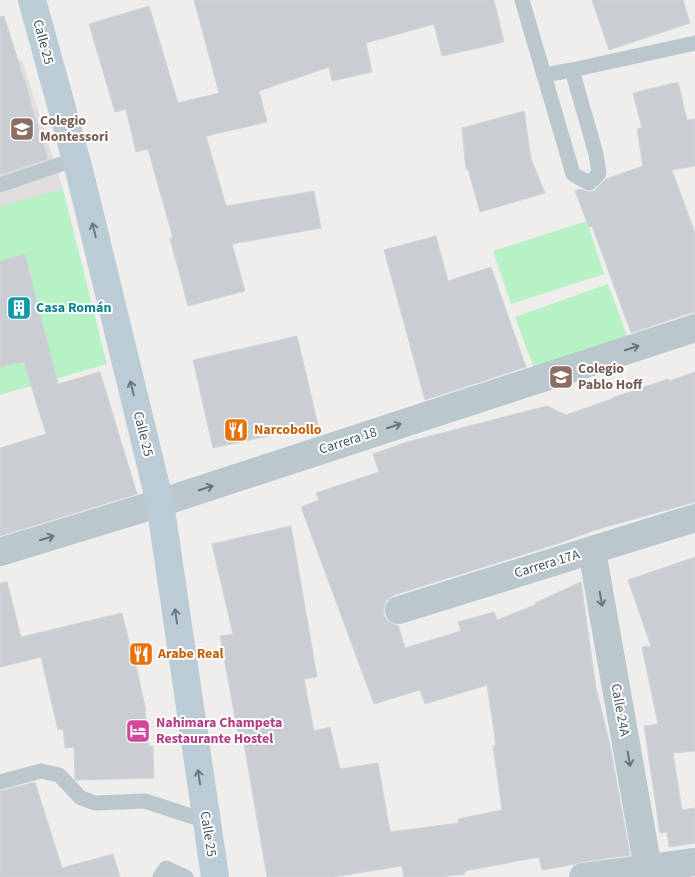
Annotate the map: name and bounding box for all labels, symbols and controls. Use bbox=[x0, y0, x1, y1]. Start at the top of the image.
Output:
street label: Calle 25 bbox=[27, 17, 59, 67]
place label: Colegio Montessori bbox=[40, 111, 109, 147]
school or university icon: Colegio Montessori bbox=[9, 116, 35, 142]
one-way arrow bbox=[88, 223, 98, 239]
building icon: Casa Román bbox=[6, 295, 32, 321]
place label: Casa Román bbox=[36, 298, 112, 318]
one-way arrow bbox=[623, 343, 639, 353]
place label: Colegio Pablo Hoff bbox=[578, 359, 643, 395]
school or university icon: Colegio Pablo Hoff bbox=[548, 364, 574, 390]
one-way arrow bbox=[127, 381, 136, 397]
street label: Calle 25 bbox=[128, 409, 158, 459]
restaurant icon: Narcobollo bbox=[223, 417, 249, 443]
place label: Narcobollo bbox=[254, 420, 322, 440]
one-way arrow bbox=[386, 421, 402, 431]
street label: Carrera 18 bbox=[316, 422, 380, 460]
one-way arrow bbox=[198, 482, 214, 492]
one-way arrow bbox=[38, 533, 54, 542]
street label: Carrera 17A bbox=[512, 544, 583, 583]
one-way arrow bbox=[596, 590, 606, 606]
one-way arrow bbox=[171, 608, 181, 624]
restaurant icon: Arabe Real bbox=[128, 641, 154, 667]
place label: Arabe Real bbox=[157, 644, 224, 664]
street label: Calle 24A bbox=[606, 682, 635, 738]
place label: Nahimara Champeta Restaurante Hostel bbox=[156, 713, 282, 749]
hotel icon: Nahimara Champeta Restaurante Hostel bbox=[125, 718, 151, 744]
one-way arrow bbox=[625, 750, 635, 766]
one-way arrow bbox=[194, 769, 204, 785]
street label: Calle 25 bbox=[195, 810, 221, 858]

